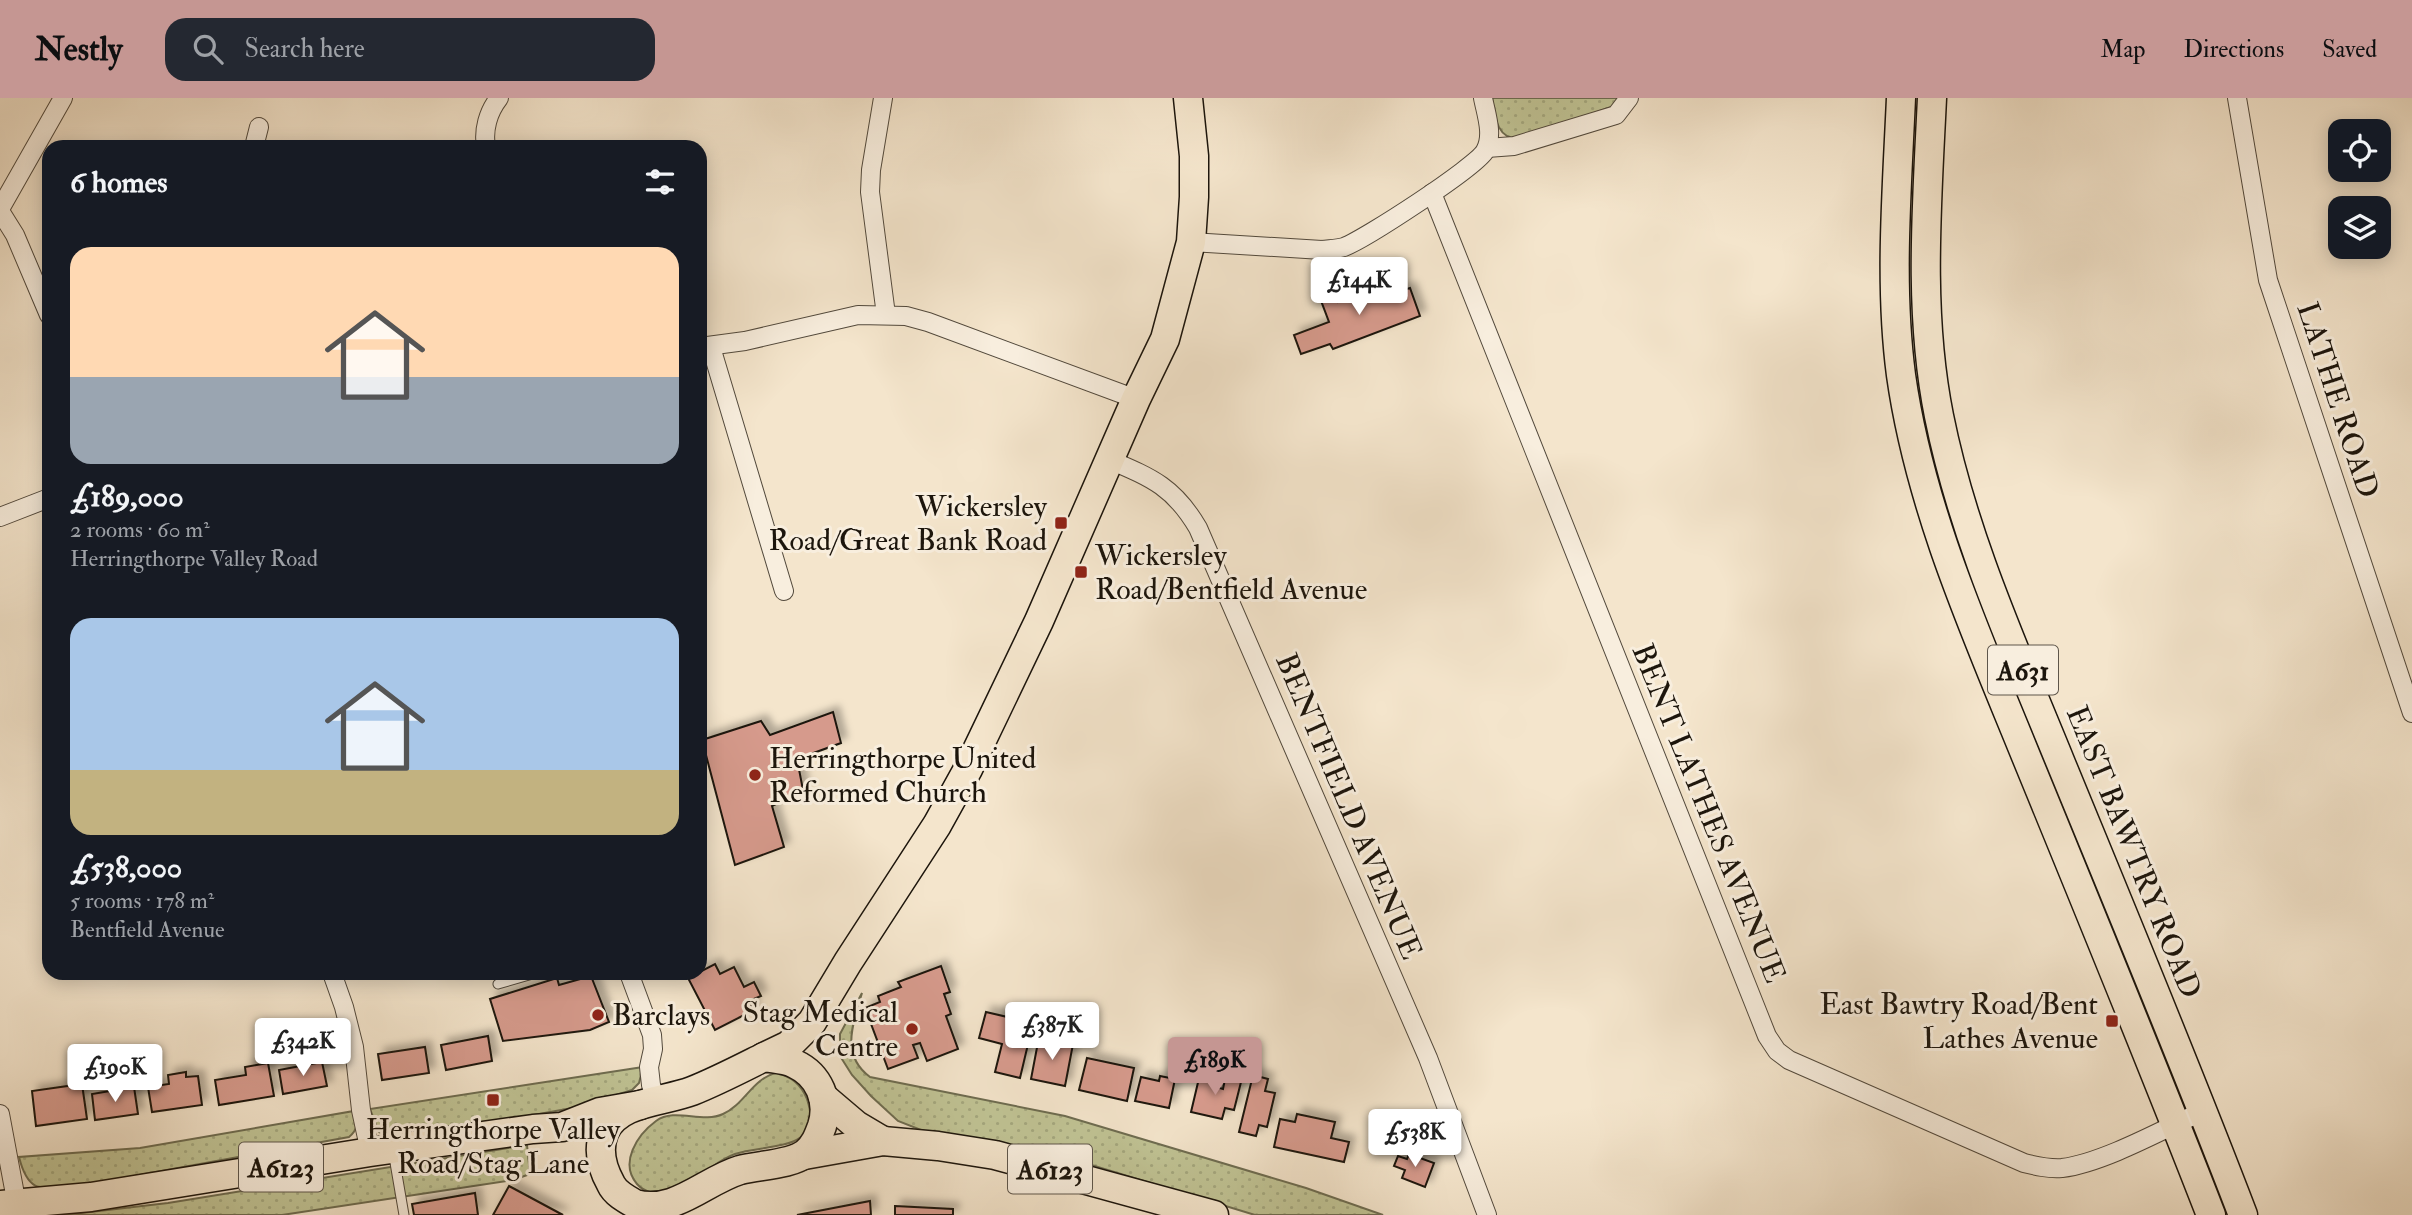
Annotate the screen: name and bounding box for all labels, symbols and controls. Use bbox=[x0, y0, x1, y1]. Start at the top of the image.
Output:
search box bbox=[165, 18, 655, 81]
text: Nestly bbox=[35, 29, 123, 70]
icon: search bbox=[189, 30, 227, 68]
text: Search here bbox=[245, 33, 365, 65]
text: Map bbox=[2100, 34, 2145, 65]
text: Directions bbox=[2183, 34, 2284, 65]
text: Saved bbox=[2322, 34, 2377, 65]
map controls bbox=[2328, 119, 2391, 259]
button: locate bbox=[2328, 119, 2391, 182]
icon: filters bbox=[641, 163, 679, 201]
text: 6 homes bbox=[70, 164, 168, 201]
button: layers bbox=[2328, 196, 2391, 259]
pin: £144K bbox=[1310, 258, 1408, 317]
text: £144K bbox=[1327, 265, 1391, 294]
icon: home bbox=[312, 292, 438, 418]
street label: LATHE ROAD bbox=[2288, 298, 2387, 503]
text: £189,000 bbox=[70, 478, 184, 515]
place label: Wickersley Road/Great Bank Road bbox=[768, 488, 1048, 559]
text: 2 rooms · 60 m² bbox=[70, 515, 210, 544]
marker: Wickersley Road/Great Bank Road bbox=[1053, 515, 1069, 531]
place label: Wickersley Road/Bentfield Avenue bbox=[1094, 537, 1367, 608]
text: Herringthorpe Valley Road bbox=[70, 544, 318, 573]
marker: Wickersley Road/Bentfield Avenue bbox=[1073, 564, 1089, 580]
street label: BENT LATHES AVENUE bbox=[1624, 638, 1794, 988]
road number: A631 bbox=[1988, 646, 2058, 694]
street label: BENTFIELD AVENUE bbox=[1267, 648, 1430, 965]
icon: home bbox=[312, 663, 438, 789]
street label: EAST BAWTRY ROAD bbox=[2058, 701, 2209, 1004]
place label: Herringthorpe United Reformed Church bbox=[769, 740, 1036, 811]
marker: Herringthorpe United Reformed Church bbox=[747, 767, 763, 783]
text: £538,000 bbox=[70, 849, 182, 886]
text: 5 rooms · 178 m² bbox=[70, 886, 214, 915]
text: Bentfield Avenue bbox=[70, 915, 225, 944]
place label: East Bawtry Road/Bent Lathes Avenue bbox=[1819, 986, 2098, 1057]
place label: Stag Medical Centre bbox=[742, 994, 898, 1065]
place label: Barclays bbox=[612, 997, 710, 1034]
pin: £387K bbox=[1003, 1002, 1101, 1062]
marker: Barclays bbox=[590, 1007, 606, 1023]
text: £387K bbox=[1021, 1010, 1083, 1039]
marker: East Bawtry Road/Bent Lathes Avenue bbox=[2104, 1013, 2120, 1029]
pin: £342K bbox=[254, 1018, 352, 1078]
marker: Stag Medical Centre bbox=[904, 1021, 920, 1037]
text: £342K bbox=[271, 1026, 335, 1055]
pin: £189K bbox=[1166, 1038, 1264, 1097]
pin: £190K bbox=[66, 1044, 164, 1104]
text: £189K bbox=[1184, 1045, 1246, 1074]
text: £190K bbox=[83, 1052, 147, 1081]
marker: Herringthorpe Valley Road/Stag Lane bbox=[485, 1092, 501, 1108]
pin: £538K bbox=[1366, 1110, 1464, 1169]
place label: Herringthorpe Valley Road/Stag Lane bbox=[366, 1111, 621, 1182]
text: £538K bbox=[1384, 1117, 1446, 1146]
road number: A6123 bbox=[239, 1142, 323, 1192]
road number: A6123 bbox=[1008, 1144, 1092, 1194]

